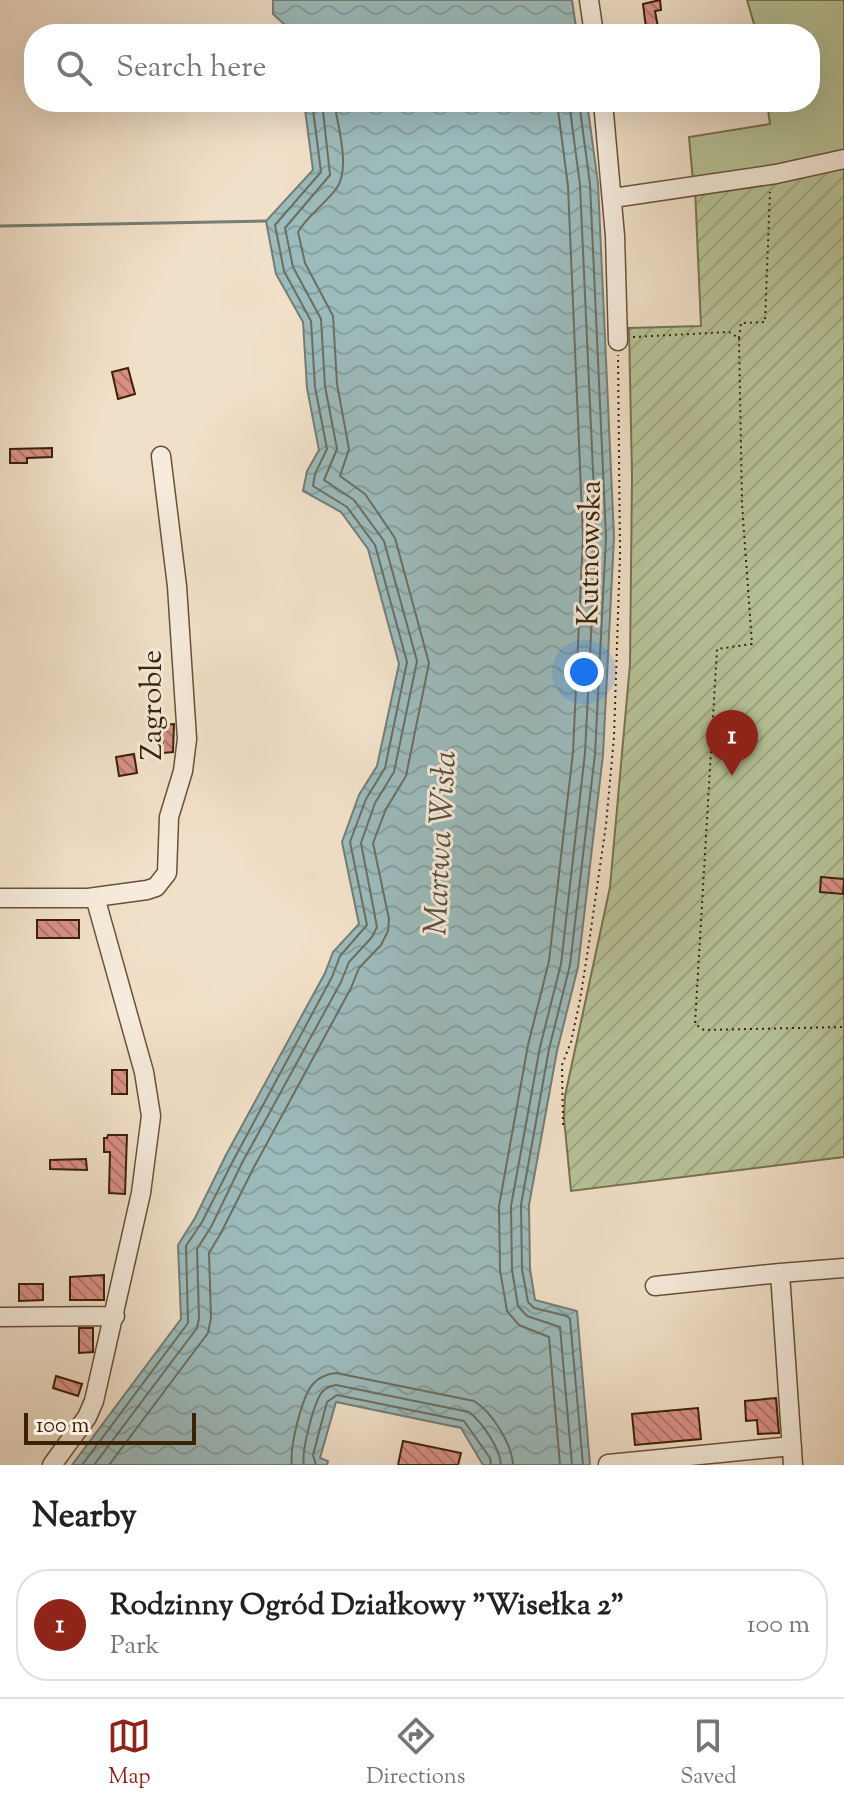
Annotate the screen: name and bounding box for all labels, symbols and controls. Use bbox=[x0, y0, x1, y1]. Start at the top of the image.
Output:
search box bbox=[24, 24, 820, 112]
icon: search bbox=[52, 46, 96, 90]
text: Search here bbox=[116, 47, 266, 90]
street label: Kutnowska bbox=[568, 480, 614, 626]
street label: Zagroble bbox=[132, 650, 175, 760]
your location bbox=[564, 652, 604, 692]
pin: 1 bbox=[706, 710, 758, 776]
water label: Martwa Wisła bbox=[414, 749, 470, 937]
scale bar bbox=[24, 1409, 196, 1445]
text: 100 m bbox=[36, 1411, 89, 1443]
text: Nearby bbox=[32, 1493, 137, 1542]
text: Rodzinny Ogród Działkowy "Wisełka 2" bbox=[110, 1585, 624, 1628]
text: 1 bbox=[56, 1607, 64, 1644]
text: 100 m bbox=[747, 1607, 810, 1644]
text: Park bbox=[110, 1628, 160, 1665]
tab: Map bbox=[107, 1714, 151, 1794]
tab: Directions bbox=[366, 1714, 465, 1794]
tab: Saved bbox=[680, 1714, 737, 1794]

